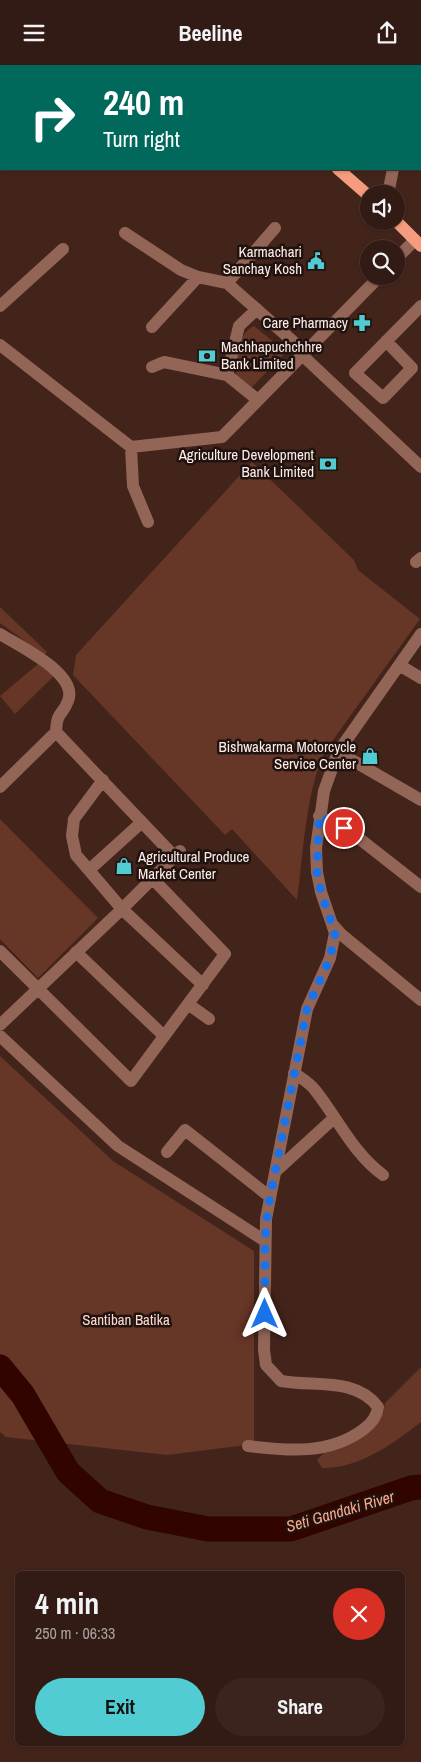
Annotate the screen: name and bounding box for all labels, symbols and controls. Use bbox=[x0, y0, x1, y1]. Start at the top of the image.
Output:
text: Beeline bbox=[178, 18, 243, 48]
icon: menu bbox=[20, 19, 48, 47]
icon: share bbox=[373, 19, 401, 47]
text: 240 m bbox=[103, 79, 184, 126]
icon: right bbox=[20, 85, 85, 150]
text: Turn right bbox=[103, 124, 180, 154]
map controls bbox=[360, 185, 405, 285]
button: sound bbox=[360, 185, 405, 230]
button: search bbox=[360, 240, 405, 285]
place label: Karmachari Sanchay Kosh bbox=[223, 241, 302, 279]
public building icon: Karmachari Sanchay Kosh bbox=[306, 251, 326, 271]
place label: Care Pharmacy bbox=[263, 312, 349, 333]
pharmacy icon: Care Pharmacy bbox=[352, 313, 372, 333]
place label: Machhapuchchhre Bank Limited bbox=[221, 336, 322, 374]
bank icon: Machhapuchchhre Bank Limited bbox=[197, 346, 217, 366]
place label: Agriculture Development Bank Limited bbox=[178, 444, 315, 482]
bank icon: Agriculture Development Bank Limited bbox=[318, 454, 338, 474]
place label: Bishwakarma Motorcycle Service Center bbox=[219, 736, 356, 774]
shop icon: Bishwakarma Motorcycle Service Center bbox=[360, 746, 380, 766]
pin bbox=[323, 807, 365, 849]
icon: arrive bbox=[330, 814, 358, 842]
place label: Agricultural Produce Market Center bbox=[137, 846, 250, 884]
shop icon: Agricultural Produce Market Center bbox=[114, 856, 134, 876]
position arrow bbox=[238, 1287, 290, 1339]
park label: Santiban Batika bbox=[82, 1309, 170, 1330]
water label: Seti Gandaki River bbox=[283, 1485, 397, 1537]
text: 4 min bbox=[35, 1583, 99, 1623]
button: close bbox=[333, 1588, 385, 1640]
text: 250 m · 06:33 bbox=[35, 1622, 115, 1644]
button: Exit bbox=[35, 1678, 205, 1736]
button: Share bbox=[215, 1678, 385, 1736]

